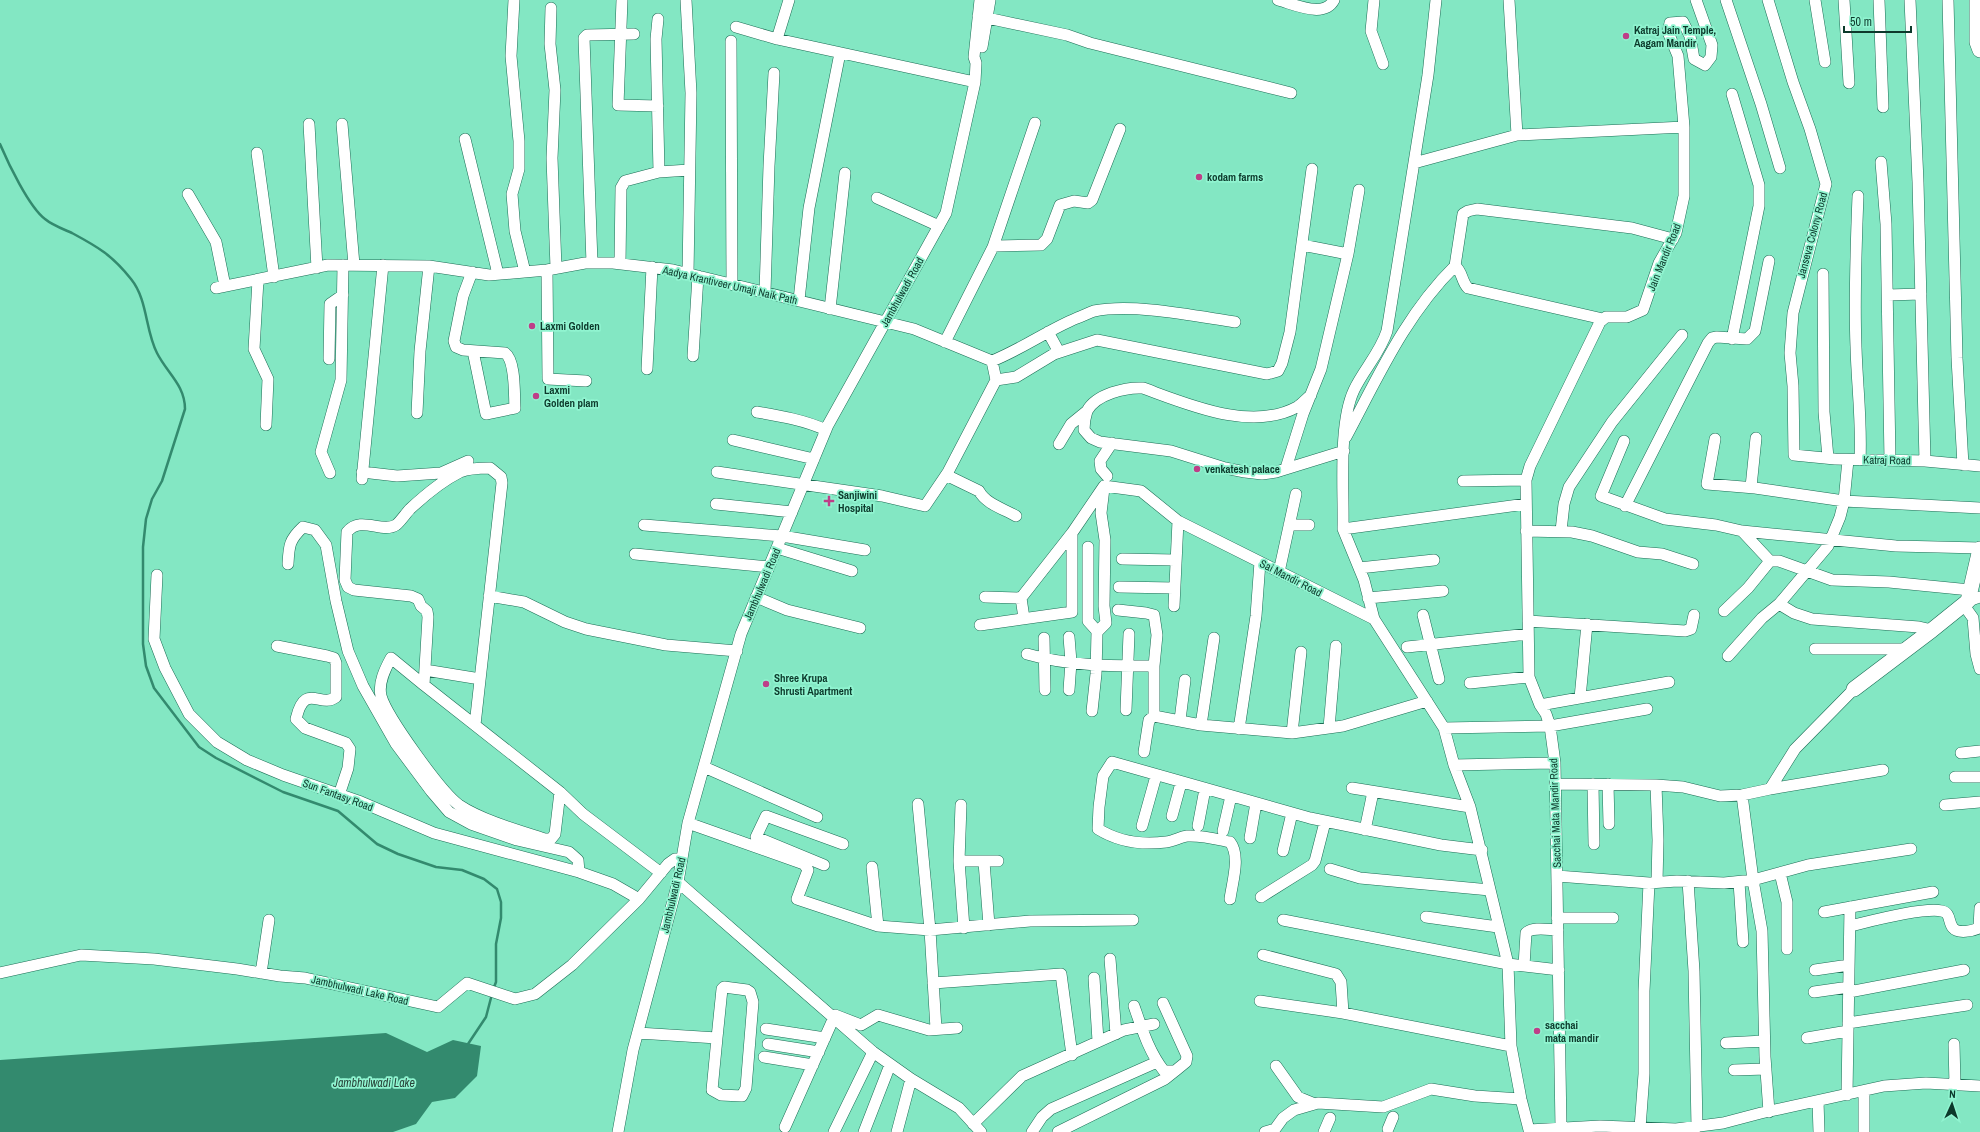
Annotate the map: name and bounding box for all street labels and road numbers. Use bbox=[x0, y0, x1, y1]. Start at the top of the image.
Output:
street label: Janseva Colony Road bbox=[1794, 191, 1830, 279]
street label: Jain Mandir Road bbox=[1644, 221, 1684, 293]
street label: Jambhulwadi Road bbox=[877, 255, 927, 329]
street label: Aadya Krantiveer Umaji Naik Path bbox=[660, 262, 799, 307]
street label: Katraj Road bbox=[1863, 453, 1911, 467]
street label: Jambhulwadi Road bbox=[740, 546, 784, 622]
street label: Sai Mandir Road bbox=[1257, 556, 1325, 600]
street label: Sacchai Mata Mandir Road bbox=[1546, 758, 1564, 868]
street label: Sun Fantasy Road bbox=[301, 776, 375, 814]
street label: Jambhulwadi Road bbox=[657, 856, 689, 934]
street label: Jambhulwadi Lake Road bbox=[310, 972, 410, 1008]

